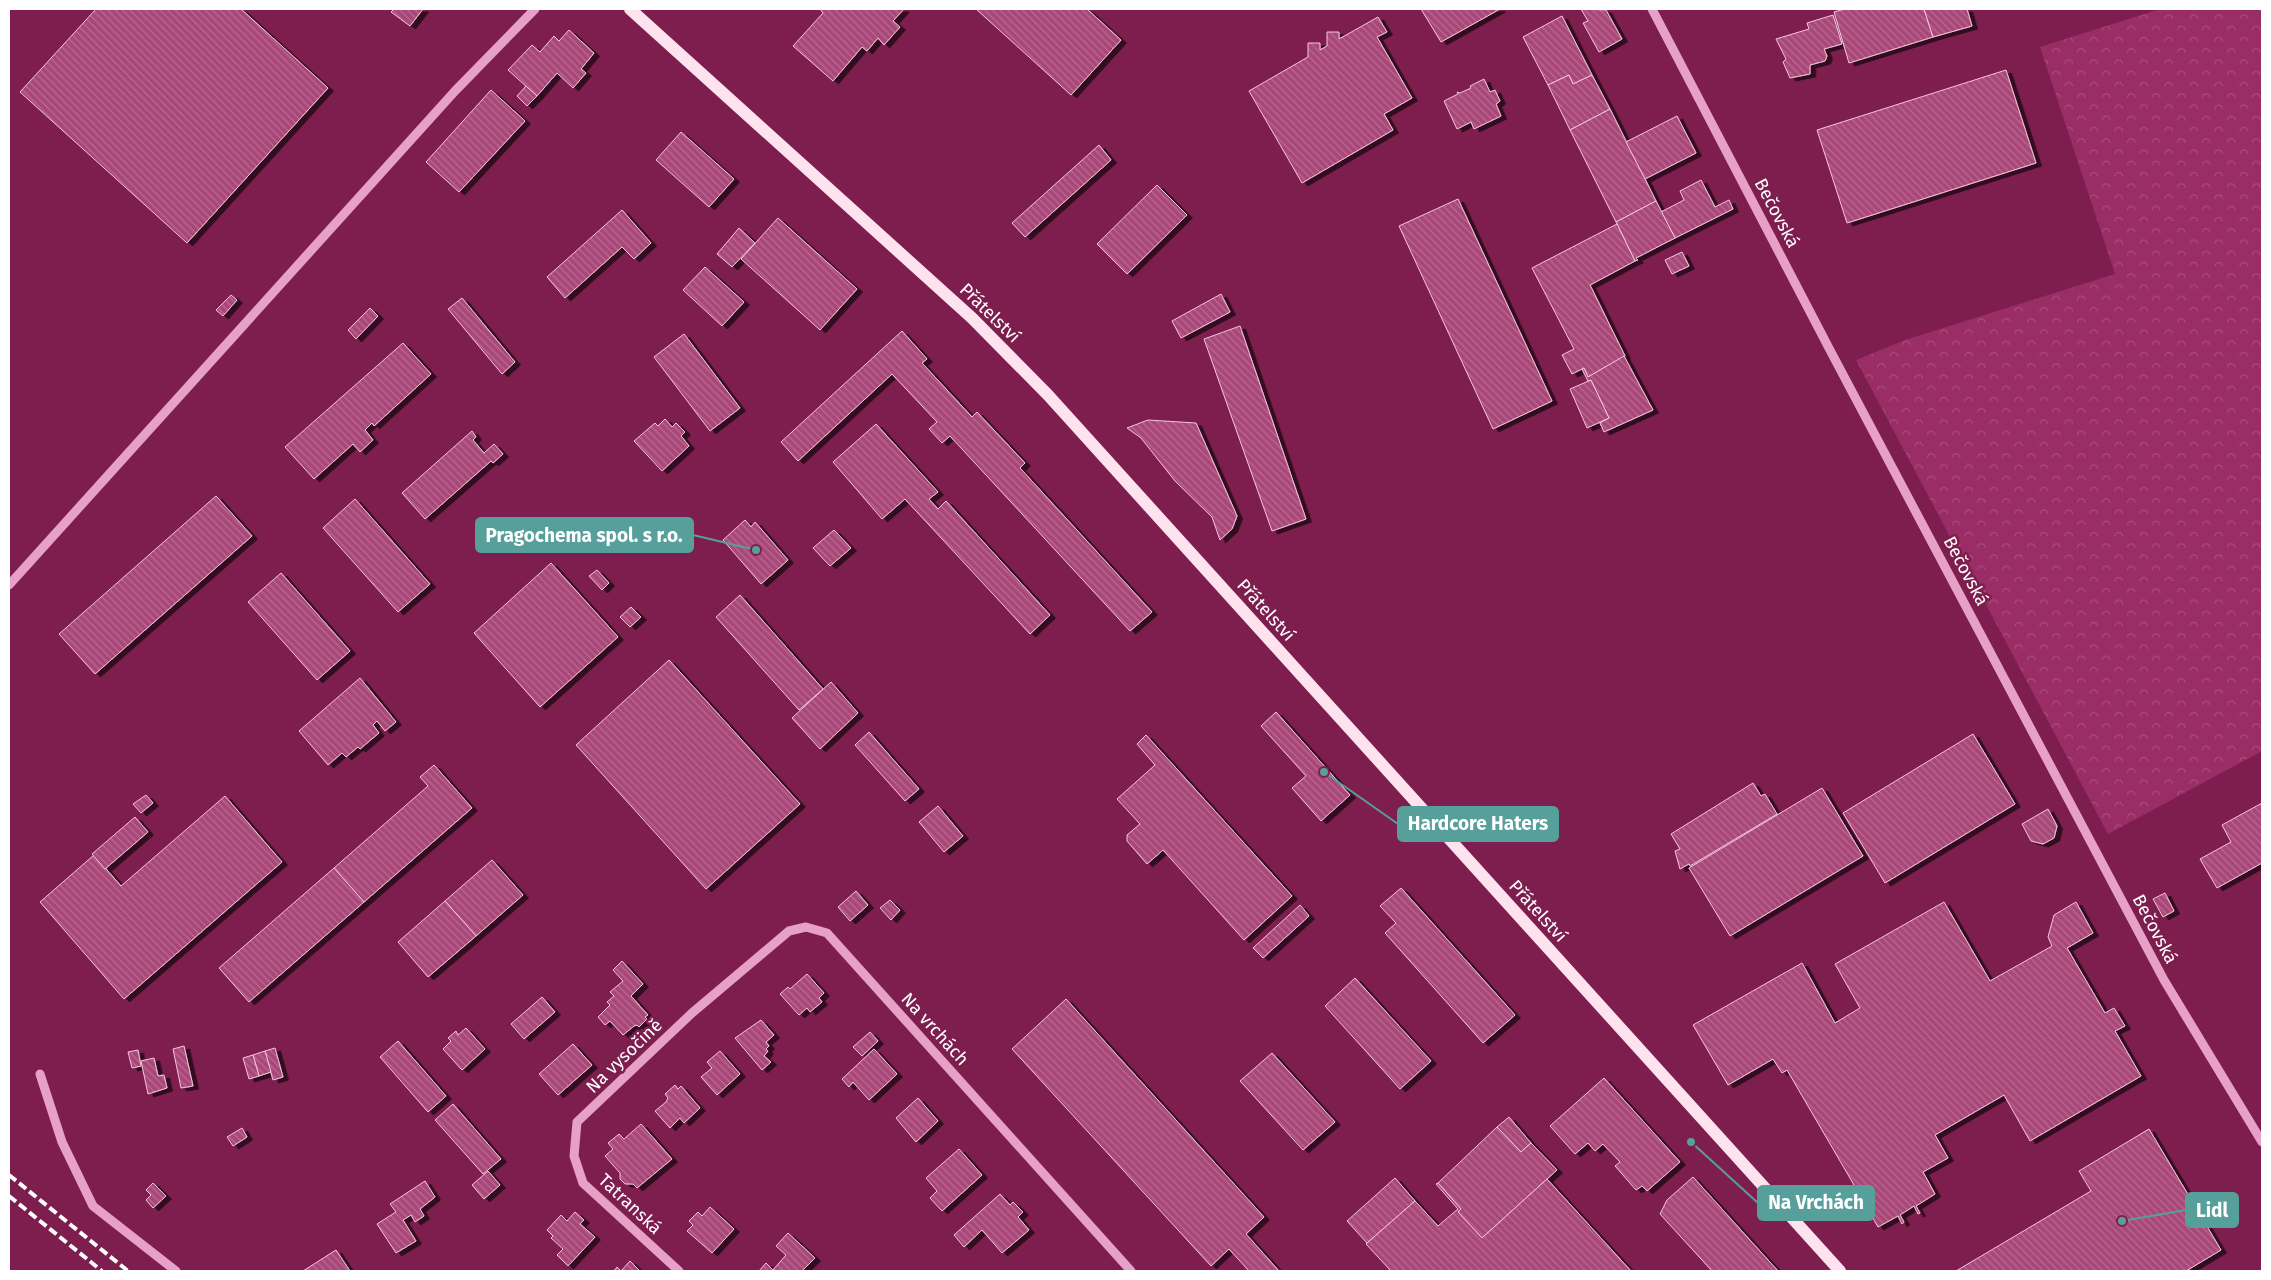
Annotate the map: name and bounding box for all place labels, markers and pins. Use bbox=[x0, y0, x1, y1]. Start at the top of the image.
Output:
callout: Pragochema spol. s r.o. bbox=[476, 518, 693, 552]
callout: Hardcore Haters bbox=[1398, 807, 1558, 841]
callout: Na Vrchách bbox=[1758, 1186, 1874, 1220]
callout: Lidl bbox=[2186, 1193, 2238, 1227]

